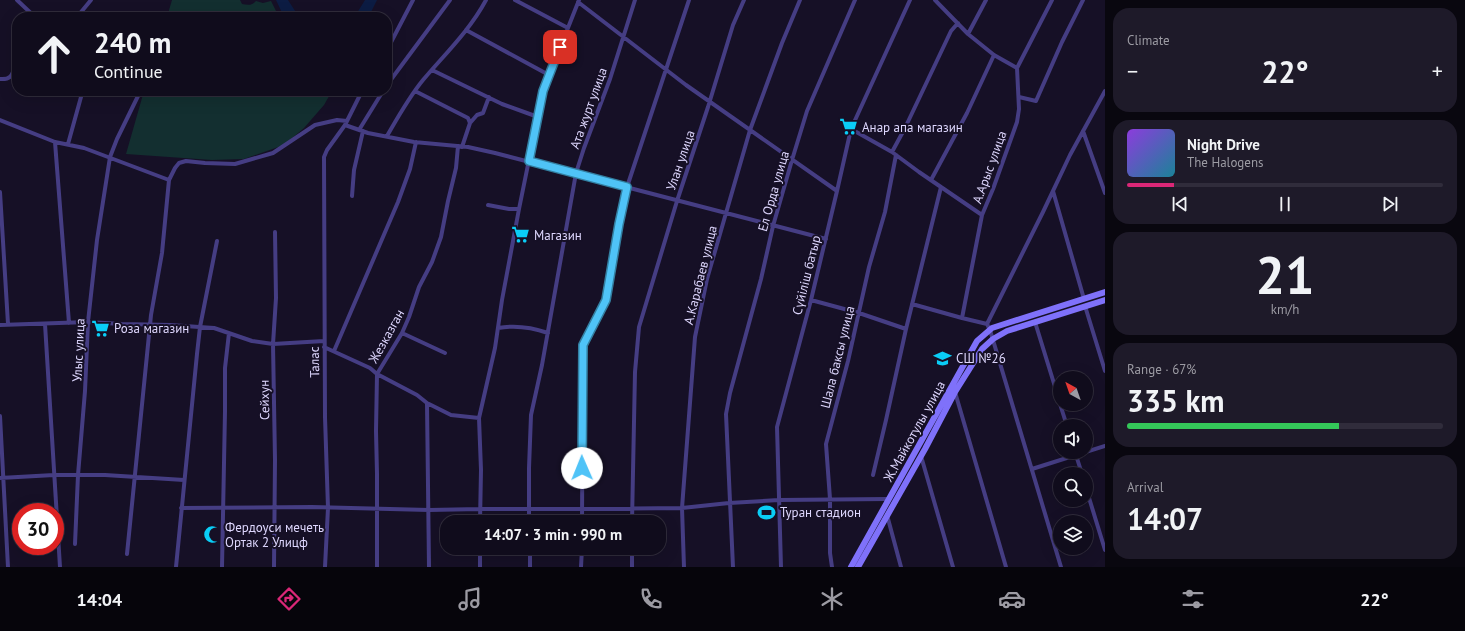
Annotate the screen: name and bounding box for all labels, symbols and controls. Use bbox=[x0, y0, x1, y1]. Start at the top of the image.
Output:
text: 240 m bbox=[94, 24, 171, 61]
icon: ahead bbox=[28, 28, 80, 80]
pin bbox=[543, 30, 577, 64]
text: Climate bbox=[1127, 32, 1170, 49]
icon: arrive bbox=[549, 36, 571, 58]
text: 22° bbox=[1261, 52, 1309, 91]
text: − bbox=[1127, 57, 1138, 85]
text: + bbox=[1432, 57, 1443, 85]
text: Continue bbox=[94, 60, 163, 83]
street label: Ата журт улица bbox=[566, 65, 611, 151]
supermarket icon: Анар апа магазин bbox=[839, 117, 859, 137]
place label: Анар апа магазин bbox=[862, 119, 963, 136]
street label: Улан улица bbox=[662, 128, 699, 193]
street label: А.Арыс улица bbox=[968, 128, 1011, 206]
text: Night Drive bbox=[1187, 135, 1260, 154]
street label: Ел Орда улица bbox=[754, 149, 793, 233]
text: The Halogens bbox=[1187, 154, 1264, 171]
icon: previous bbox=[1169, 193, 1191, 215]
icon: pause bbox=[1274, 193, 1296, 215]
icon: next bbox=[1379, 193, 1401, 215]
street label: А.Карабаев улица bbox=[680, 224, 721, 327]
supermarket icon: Магазин bbox=[511, 225, 531, 245]
place label: Магазин bbox=[534, 227, 582, 244]
street label: Сүйіліш батыр bbox=[788, 234, 825, 317]
text: 21 bbox=[1256, 241, 1314, 308]
text: km/h bbox=[1271, 301, 1299, 318]
street label: Шала баксы улица bbox=[817, 304, 858, 410]
street label: Жезказган bbox=[364, 306, 408, 367]
street label: Улыс улица bbox=[68, 318, 89, 382]
supermarket icon: Роза магазин bbox=[91, 318, 111, 338]
place label: Роза магазин bbox=[114, 320, 189, 337]
street label: Талас bbox=[306, 346, 323, 378]
school or university icon: СШ №26 bbox=[933, 348, 953, 368]
place label: СШ №26 bbox=[956, 350, 1006, 367]
text: Range · 67% bbox=[1127, 361, 1196, 378]
north arrow bbox=[1053, 371, 1093, 411]
map controls bbox=[1053, 371, 1093, 555]
street label: Ж.Майкотулы улица bbox=[879, 378, 949, 486]
street label: Сейхун bbox=[256, 380, 273, 420]
text: 335 km bbox=[1127, 381, 1225, 420]
button: sound bbox=[1053, 419, 1093, 459]
position arrow bbox=[561, 447, 603, 489]
button: search bbox=[1053, 467, 1093, 507]
text: Arrival bbox=[1127, 479, 1163, 496]
text: 14:07 bbox=[1127, 499, 1203, 538]
sports icon: Туран стадион bbox=[757, 502, 777, 522]
speed limit sign: 30 bbox=[12, 503, 64, 555]
place label: Туран стадион bbox=[780, 504, 861, 521]
button: layers bbox=[1053, 515, 1093, 555]
place label: Фердоуси мечеть Ортак 2 Улицф bbox=[225, 519, 324, 551]
mosque icon: Фердоуси мечеть Ортак 2 Улицф bbox=[202, 524, 222, 544]
text: 14:07 · 3 min · 990 m bbox=[484, 525, 622, 544]
icon: directions bbox=[275, 585, 303, 613]
icon: music bbox=[456, 585, 484, 613]
icon: phone bbox=[637, 585, 665, 613]
icon: climate bbox=[818, 585, 846, 613]
icon: car bbox=[998, 585, 1026, 613]
icon: filters bbox=[1179, 585, 1207, 613]
text: 14:04 bbox=[76, 588, 122, 611]
text: 22° bbox=[1360, 588, 1389, 611]

